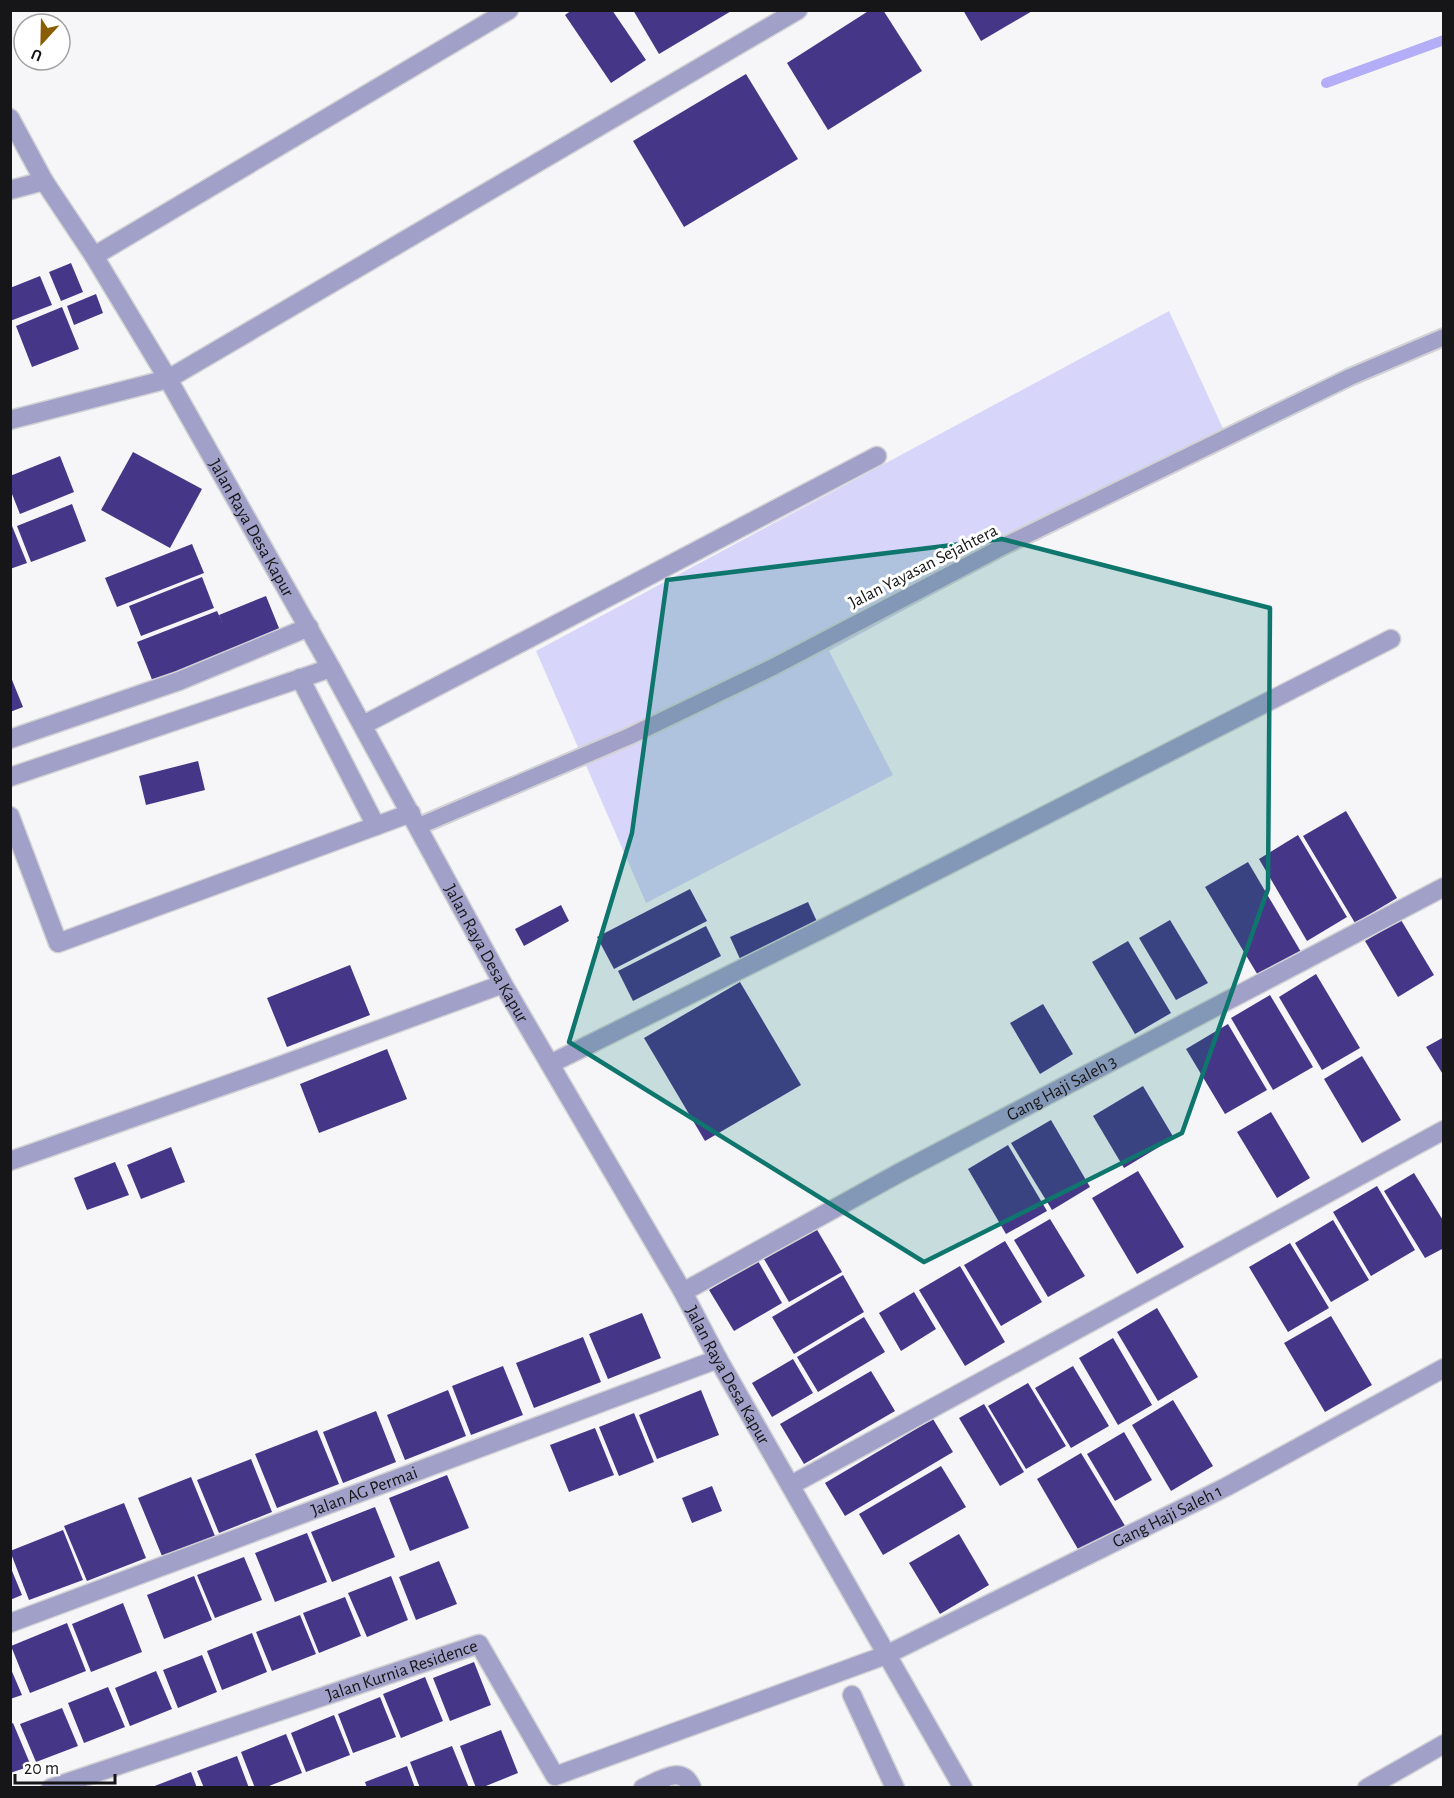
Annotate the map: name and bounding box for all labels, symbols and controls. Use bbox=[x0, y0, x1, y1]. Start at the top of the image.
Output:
north arrow bbox=[12, 12, 72, 72]
text: U bbox=[29, 46, 44, 64]
street label: Jalan Raya Desa Kapur bbox=[205, 456, 297, 600]
street label: Jalan Yayasan Sejahtera bbox=[846, 522, 1001, 612]
street label: Jalan Raya Desa Kapur bbox=[441, 882, 531, 1026]
street label: Gang Haji Saleh 3 bbox=[1004, 1053, 1120, 1125]
street label: Jalan Raya Desa Kapur bbox=[682, 1303, 773, 1448]
street label: Jalan AG Permai bbox=[309, 1464, 420, 1520]
street label: Gang Haji Saleh 1 bbox=[1110, 1482, 1225, 1552]
street label: Jalan Kurnia Residence bbox=[324, 1637, 480, 1705]
scale bar bbox=[15, 1747, 116, 1785]
text: 20 m bbox=[24, 1760, 59, 1778]

